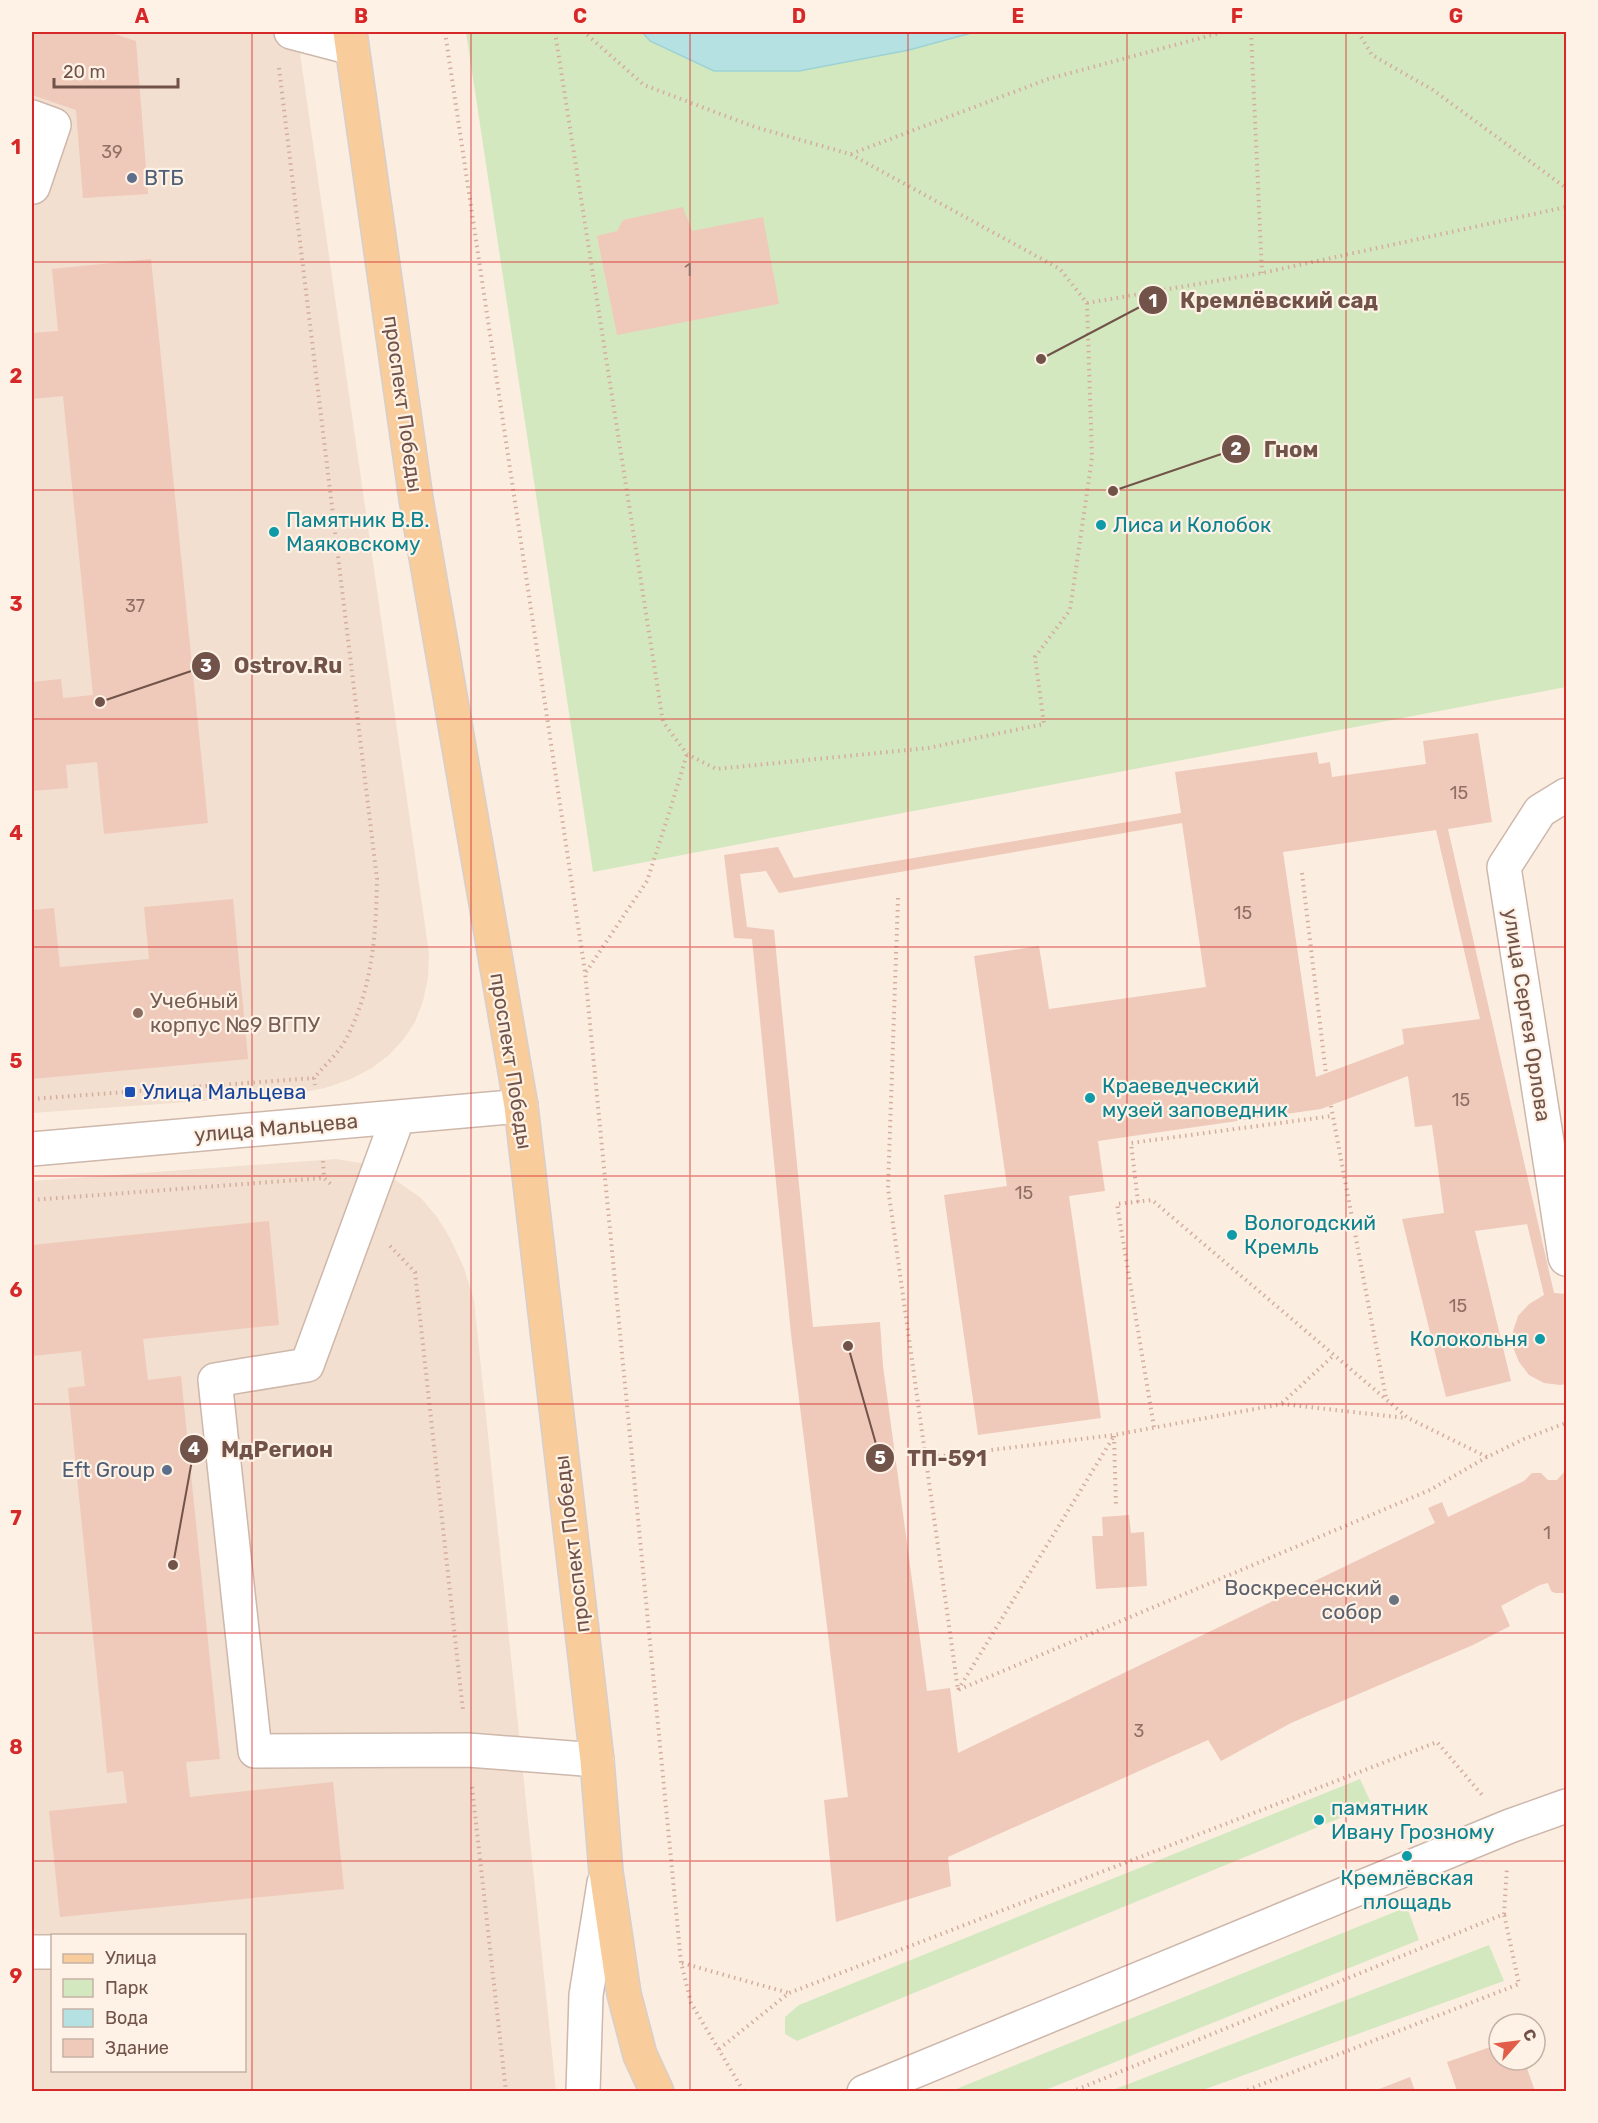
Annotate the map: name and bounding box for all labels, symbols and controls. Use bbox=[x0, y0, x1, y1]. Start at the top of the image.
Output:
text: A bbox=[135, 4, 150, 28]
text: B bbox=[354, 4, 368, 28]
text: C bbox=[573, 4, 587, 28]
text: D bbox=[792, 4, 806, 28]
text: E bbox=[1012, 4, 1024, 28]
text: F bbox=[1231, 4, 1243, 28]
text: G bbox=[1449, 4, 1463, 28]
scale bar bbox=[54, 51, 178, 89]
text: 20 m bbox=[63, 61, 105, 83]
text: 1 bbox=[11, 135, 21, 159]
house number: 39 bbox=[101, 141, 123, 163]
place label: ВТБ bbox=[144, 165, 184, 190]
marker: ВТБ bbox=[125, 171, 139, 185]
house number: 1 bbox=[684, 259, 692, 281]
callout: Кремлёвский сад bbox=[1138, 280, 1390, 320]
text: Кремлёвский сад bbox=[1180, 287, 1378, 314]
text: 1 bbox=[1149, 290, 1157, 312]
street label: проспект Победы bbox=[379, 314, 428, 494]
text: 2 bbox=[10, 364, 23, 388]
callout: Гном bbox=[1221, 429, 1330, 469]
text: Гном bbox=[1264, 436, 1318, 463]
text: 2 bbox=[1230, 438, 1242, 460]
place label: Памятник В.В. Маяковскому bbox=[286, 507, 430, 556]
place label: Лиса и Колобок bbox=[1113, 512, 1271, 537]
marker: Лиса и Колобок bbox=[1094, 518, 1108, 532]
marker: Памятник В.В. Маяковскому bbox=[267, 525, 281, 539]
text: 3 bbox=[9, 592, 23, 616]
house number: 37 bbox=[125, 595, 145, 617]
callout: Ostrov.Ru bbox=[191, 646, 354, 686]
text: Ostrov.Ru bbox=[234, 652, 342, 679]
text: 3 bbox=[200, 655, 212, 677]
house number: 15 bbox=[1450, 782, 1468, 804]
text: 4 bbox=[9, 821, 23, 845]
house number: 15 bbox=[1234, 902, 1252, 924]
street label: улица Сергея Орлова bbox=[1498, 907, 1557, 1123]
street label: проспект Победы bbox=[485, 971, 538, 1151]
place label: Учебный корпус №9 ВГПУ bbox=[150, 988, 321, 1037]
marker: Учебный корпус №9 ВГПУ bbox=[131, 1006, 145, 1020]
text: 5 bbox=[10, 1049, 23, 1073]
place label: Краеведческий музей заповедник bbox=[1102, 1073, 1288, 1122]
place label: Улица Мальцева bbox=[142, 1079, 306, 1104]
marker: Улица Мальцева bbox=[123, 1085, 137, 1099]
house number: 15 bbox=[1452, 1089, 1470, 1111]
marker: Краеведческий музей заповедник bbox=[1083, 1091, 1097, 1105]
street label: улица Мальцева bbox=[193, 1108, 359, 1147]
house number: 15 bbox=[1015, 1182, 1033, 1204]
place label: Вологодский Кремль bbox=[1244, 1210, 1376, 1259]
marker: Вологодский Кремль bbox=[1225, 1228, 1239, 1242]
text: 6 bbox=[9, 1278, 23, 1302]
house number: 15 bbox=[1449, 1295, 1467, 1317]
place label: Колокольня bbox=[1410, 1326, 1528, 1351]
marker: Колокольня bbox=[1533, 1332, 1547, 1346]
callout: МдРегион bbox=[179, 1429, 345, 1469]
text: МдРегион bbox=[221, 1436, 333, 1463]
text: 4 bbox=[188, 1438, 200, 1460]
callout: ТП-591 bbox=[865, 1438, 999, 1478]
text: ТП-591 bbox=[907, 1445, 987, 1472]
text: 5 bbox=[874, 1447, 886, 1469]
street label: проспект Победы bbox=[548, 1454, 595, 1634]
place label: Eft Group bbox=[62, 1457, 155, 1482]
marker: Eft Group bbox=[160, 1463, 174, 1477]
text: 7 bbox=[10, 1506, 22, 1530]
house number: 1 bbox=[1543, 1522, 1551, 1544]
place label: Воскресенский собор bbox=[1224, 1575, 1382, 1624]
marker: Воскресенский собор bbox=[1387, 1593, 1401, 1607]
house number: 3 bbox=[1134, 1720, 1144, 1742]
text: 8 bbox=[9, 1735, 23, 1759]
place label: памятник Ивану Грозному bbox=[1331, 1795, 1495, 1844]
marker: памятник Ивану Грозному bbox=[1312, 1813, 1326, 1827]
marker: Кремлёвская площадь bbox=[1400, 1849, 1414, 1863]
place label: Кремлёвская площадь bbox=[1340, 1865, 1474, 1914]
legend bbox=[51, 1934, 246, 2072]
text: Улица bbox=[105, 1947, 157, 1969]
text: 9 bbox=[10, 1964, 23, 1988]
text: Парк bbox=[105, 1977, 149, 1999]
text: Вода bbox=[105, 2007, 148, 2029]
north arrow bbox=[1487, 2012, 1547, 2072]
text: С bbox=[1519, 2026, 1541, 2045]
text: Здание bbox=[105, 2037, 169, 2059]

